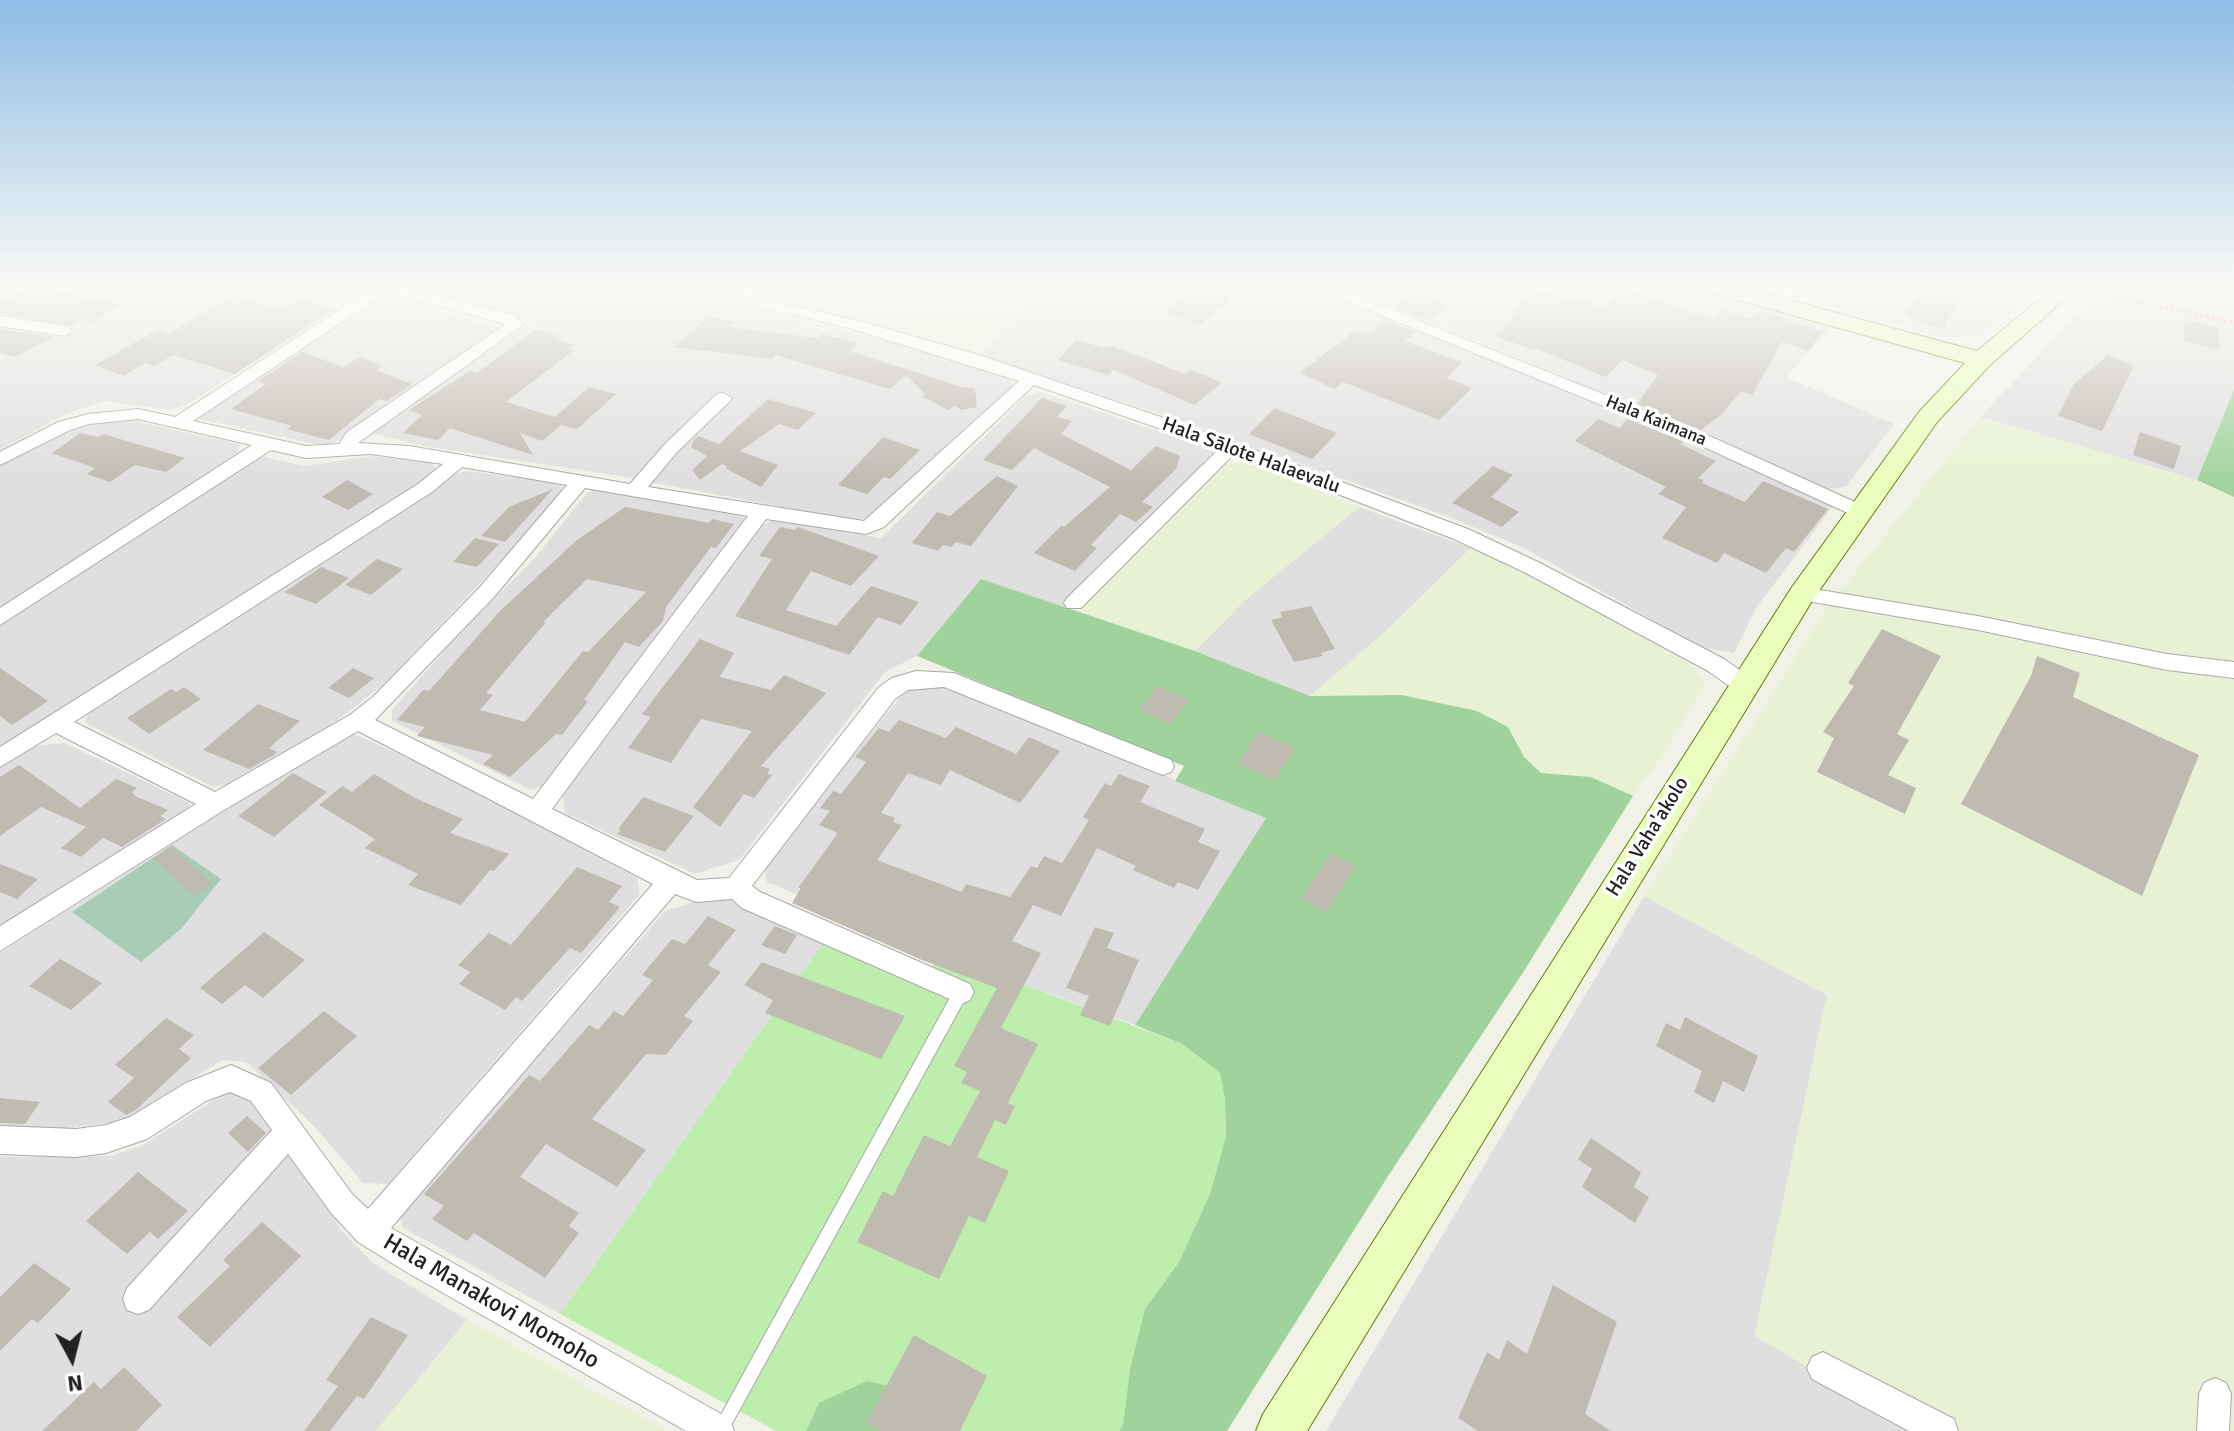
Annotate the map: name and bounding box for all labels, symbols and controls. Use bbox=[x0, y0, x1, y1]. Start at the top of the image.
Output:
street label: Hala Kaimana bbox=[1602, 391, 1710, 451]
street label: Hala Sālote Halaevalu bbox=[1159, 413, 1343, 499]
street label: Hala Vaha'akolo bbox=[1602, 773, 1694, 901]
street label: Hala Manakovi Momoho bbox=[378, 1228, 604, 1376]
north arrow bbox=[32, 1319, 112, 1399]
text: N bbox=[66, 1369, 84, 1398]

